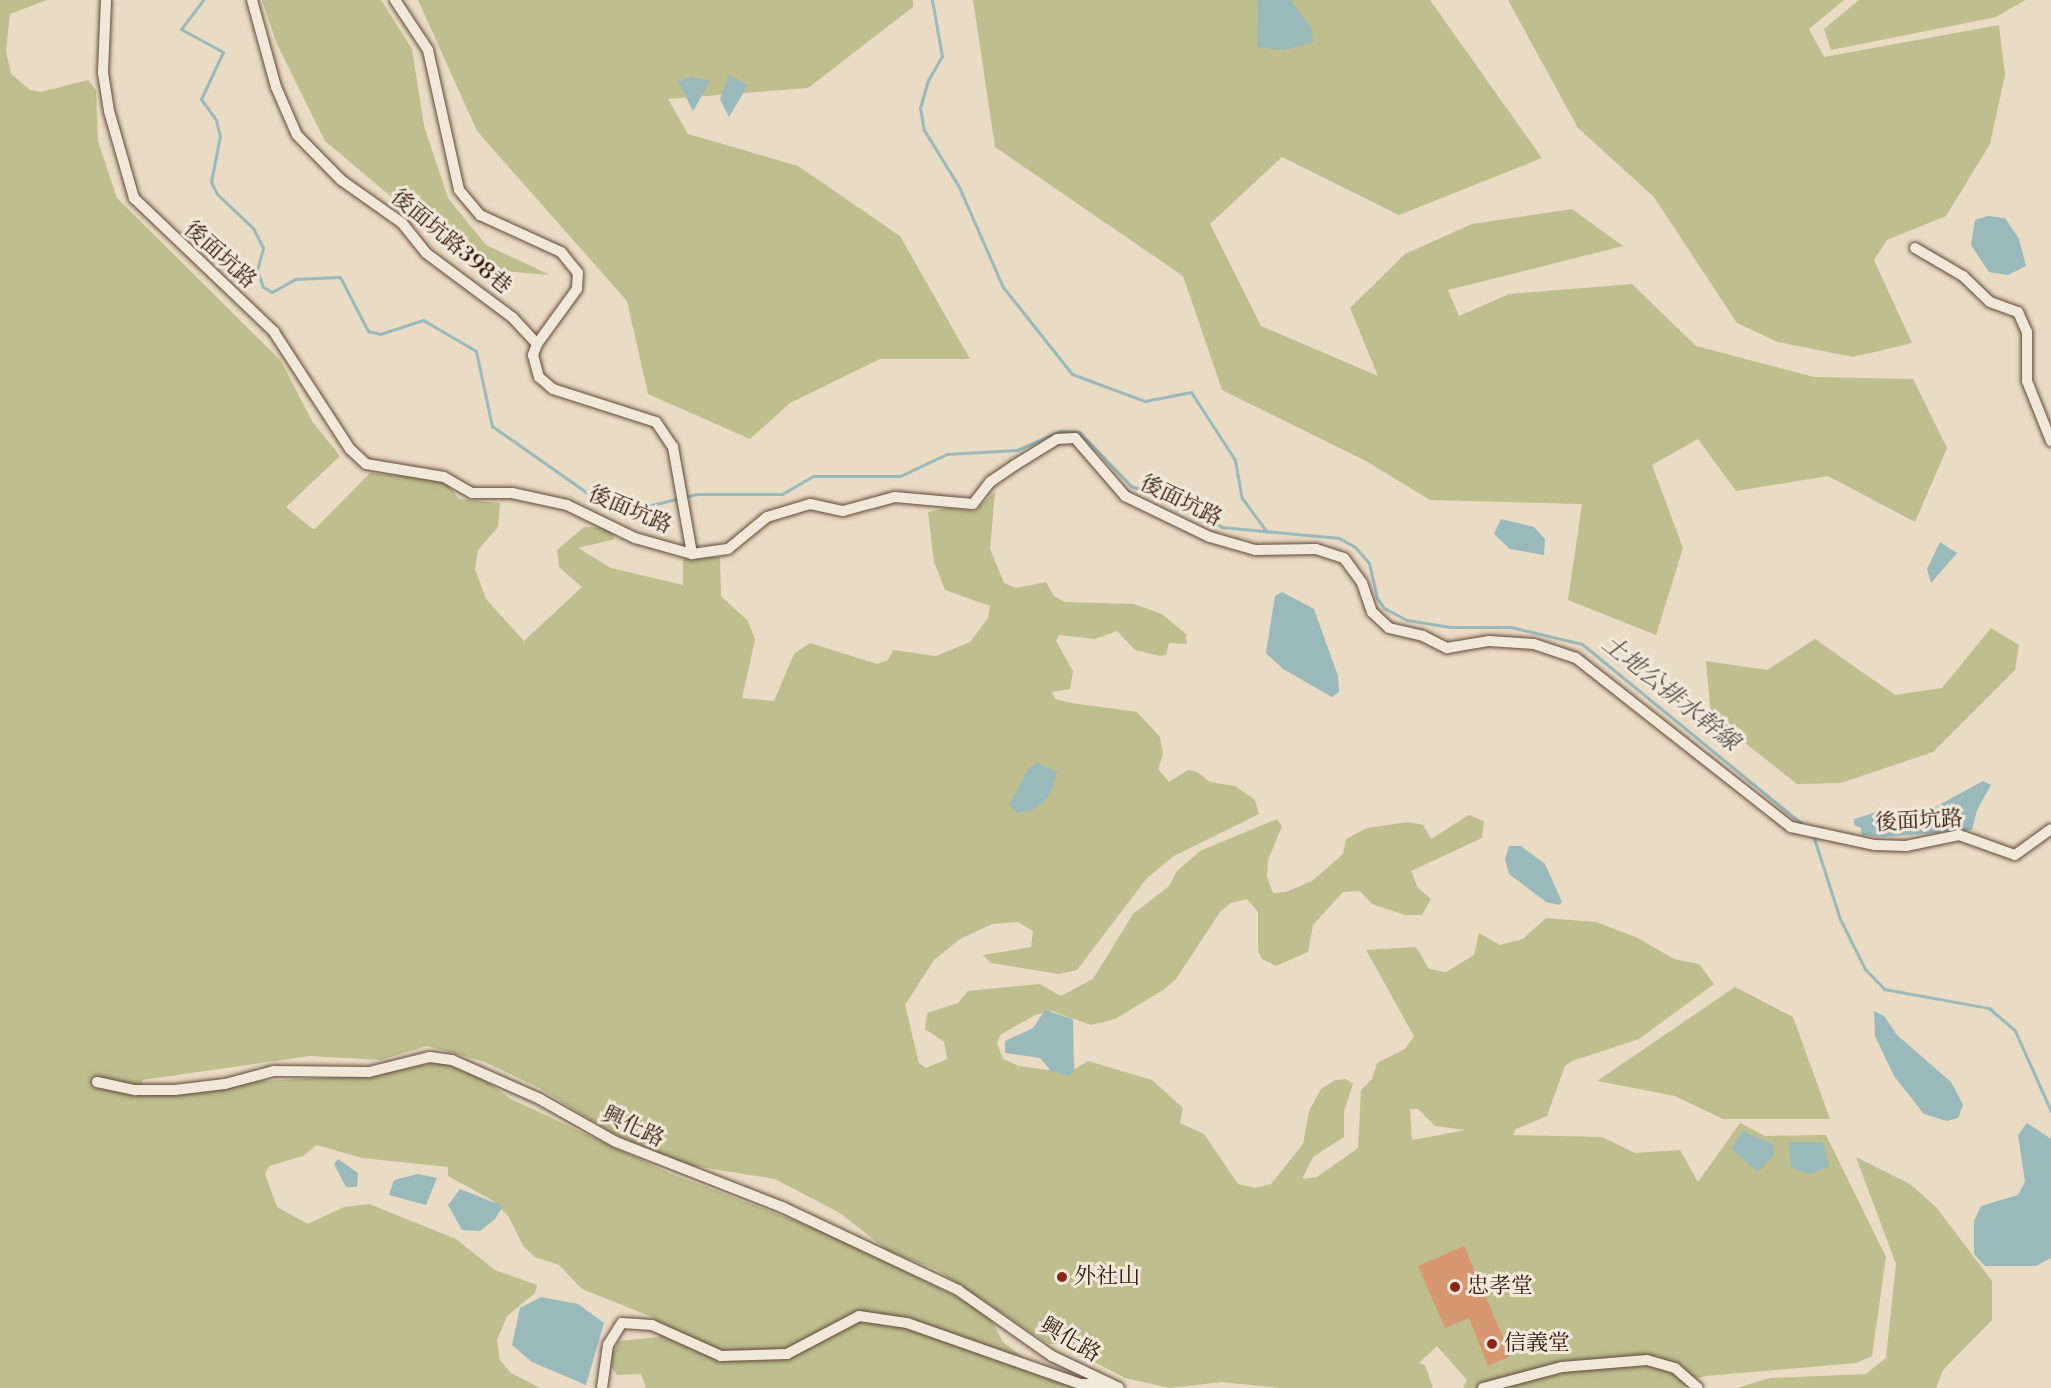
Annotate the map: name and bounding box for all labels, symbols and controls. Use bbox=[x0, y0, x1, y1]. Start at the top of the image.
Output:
street label: 後面坑路398巷 bbox=[385, 184, 517, 300]
street label: 後面坑路 bbox=[178, 216, 262, 294]
street label: 後面坑路 bbox=[1136, 470, 1226, 532]
street label: 後面坑路 bbox=[584, 481, 676, 539]
water label: 土地公排水幹線 bbox=[1596, 630, 1744, 758]
street label: 後面坑路 bbox=[1874, 806, 1964, 836]
street label: 興化路 bbox=[598, 1101, 668, 1153]
place label: 外社山 bbox=[1074, 1264, 1140, 1290]
marker: 外社山 bbox=[1055, 1270, 1069, 1284]
place label: 忠孝堂 bbox=[1467, 1274, 1533, 1300]
marker: 忠孝堂 bbox=[1448, 1280, 1462, 1294]
street label: 興化路 bbox=[1035, 1312, 1105, 1368]
place label: 信義堂 bbox=[1504, 1331, 1570, 1357]
marker: 信義堂 bbox=[1485, 1337, 1499, 1351]

